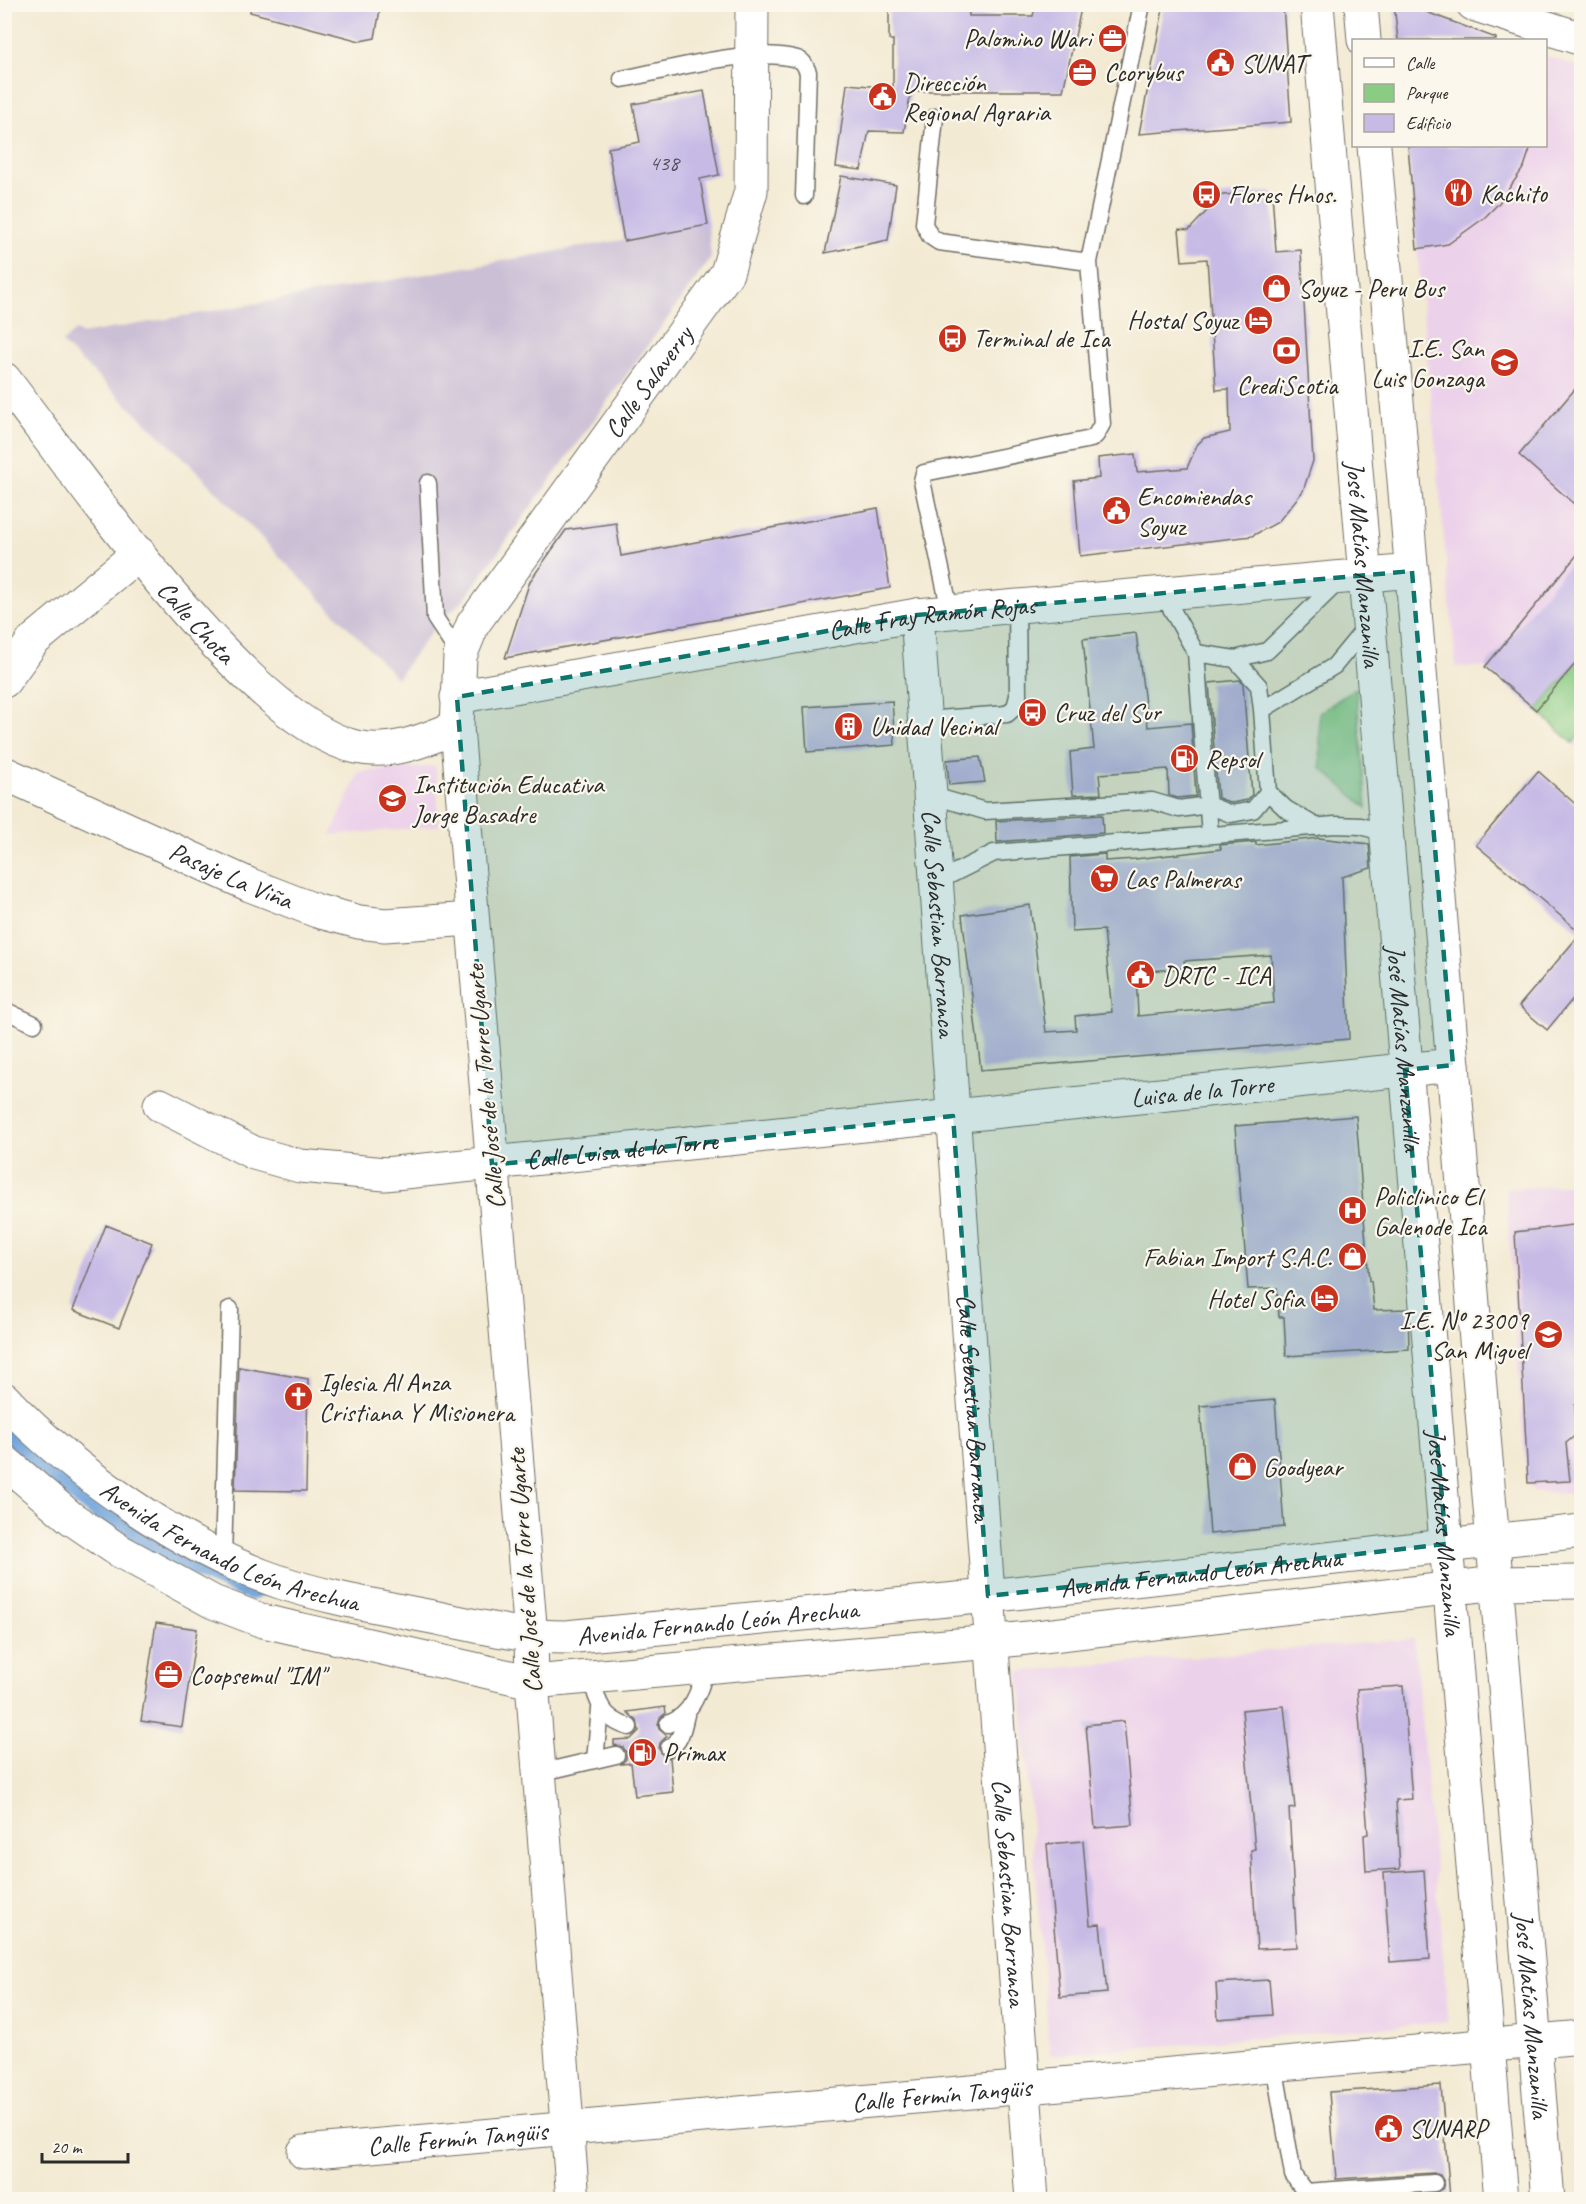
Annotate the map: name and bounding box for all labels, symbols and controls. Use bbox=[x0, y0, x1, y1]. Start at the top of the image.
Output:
place label: Palomino Wari bbox=[964, 22, 1094, 55]
office icon: Palomino Wari bbox=[1096, 22, 1128, 54]
legend bbox=[1352, 39, 1547, 147]
public building icon: SUNAT bbox=[1204, 47, 1236, 79]
place label: SUNAT bbox=[1241, 47, 1313, 80]
text: Calle bbox=[1406, 52, 1435, 74]
office icon: Ccorybus bbox=[1067, 56, 1099, 88]
place label: Ccorybus bbox=[1104, 56, 1185, 89]
place label: Dirección Regional Agraria bbox=[903, 66, 1051, 129]
public building icon: Dirección Regional Agraria bbox=[866, 81, 898, 113]
text: Parque bbox=[1406, 82, 1448, 104]
text: Edificio bbox=[1406, 112, 1452, 134]
house number: 438 bbox=[649, 149, 681, 177]
restaurant icon: Kachito bbox=[1443, 177, 1475, 209]
place label: Kachito bbox=[1480, 177, 1549, 210]
bus stop icon: Flores Hnos. bbox=[1191, 178, 1223, 210]
place label: Flores Hnos. bbox=[1228, 178, 1337, 211]
shop icon: Soyuz - Peru Bus bbox=[1261, 272, 1293, 304]
place label: Soyuz - Peru Bus bbox=[1298, 272, 1446, 305]
place label: Hostal Soyuz bbox=[1127, 304, 1241, 337]
hotel icon: Hostal Soyuz bbox=[1243, 304, 1275, 336]
street label: Calle Salaverry bbox=[597, 318, 701, 445]
bus stop icon: Terminal de Ica bbox=[936, 322, 968, 354]
place label: Terminal de Ica bbox=[973, 322, 1111, 355]
place label: I.E. San Luis Gonzaga bbox=[1371, 332, 1486, 395]
bank icon: CrediScotia bbox=[1271, 335, 1303, 367]
school or university icon: I.E. San Luis Gonzaga bbox=[1489, 347, 1521, 379]
place label: CrediScotia bbox=[1237, 369, 1339, 402]
street label: José Matías Manzanilla bbox=[1338, 458, 1389, 670]
place label: Encomiendas Soyuz bbox=[1137, 480, 1253, 543]
public building icon: Encomiendas Soyuz bbox=[1100, 495, 1132, 527]
street label: Calle Chota bbox=[150, 574, 243, 672]
street label: Calle Fray Ramón Rojas bbox=[826, 588, 1039, 647]
bus stop icon: Cruz del Sur bbox=[1017, 696, 1049, 728]
place label: Cruz del Sur bbox=[1054, 696, 1162, 729]
building icon: Unidad Vecinal bbox=[833, 710, 865, 742]
place label: Unidad Vecinal bbox=[870, 710, 1002, 743]
fuel station icon: Repsol bbox=[1168, 743, 1200, 775]
place label: Repsol bbox=[1205, 743, 1264, 776]
place label: Institución Educativa Jorge Basadre bbox=[411, 768, 605, 831]
school or university icon: Institución Educativa Jorge Basadre bbox=[376, 783, 408, 815]
street label: Calle Sebastian Barranca bbox=[914, 808, 964, 1040]
street label: Pasaje La Viña bbox=[164, 834, 299, 917]
supermarket icon: Las Palmeras bbox=[1088, 863, 1120, 895]
place label: Las Palmeras bbox=[1125, 863, 1243, 896]
street label: José Matías Manzanilla bbox=[1379, 942, 1429, 1154]
public building icon: DRTC - ICA bbox=[1125, 959, 1157, 991]
place label: DRTC - ICA bbox=[1162, 959, 1272, 992]
street label: Calle José de la Torre Ugarte bbox=[458, 962, 513, 1210]
street label: Luisa de la Torre bbox=[1129, 1067, 1277, 1115]
street label: Calle Luisa de la Torre bbox=[525, 1124, 721, 1176]
place label: Policlinico El Galenode Ica bbox=[1374, 1180, 1488, 1243]
hospital icon: Policlinico El Galenode Ica bbox=[1337, 1195, 1369, 1227]
place label: Fabian Import S.A.C. bbox=[1143, 1241, 1333, 1274]
shop icon: Fabian Import S.A.C. bbox=[1337, 1241, 1369, 1273]
place label: Hotel Sofia bbox=[1207, 1283, 1306, 1316]
hotel icon: Hotel Sofia bbox=[1309, 1283, 1341, 1315]
street label: Calle Sebastian Barranca bbox=[949, 1293, 999, 1525]
place label: I.E. Nº 23009 San Miguel bbox=[1400, 1304, 1533, 1367]
school or university icon: I.E. Nº 23009 San Miguel bbox=[1533, 1319, 1565, 1351]
place label: Iglesia Al Anza Cristiana Y Misionera bbox=[319, 1366, 516, 1429]
church icon: Iglesia Al Anza Cristiana Y Misionera bbox=[282, 1381, 314, 1413]
street label: José Matías Manzanilla bbox=[1419, 1427, 1470, 1638]
street label: Calle José de la Torre Ugarte bbox=[499, 1446, 550, 1694]
shop icon: Goodyear bbox=[1226, 1451, 1258, 1483]
place label: Goodyear bbox=[1263, 1451, 1345, 1484]
street label: Avenida Fernando León Arechua bbox=[94, 1473, 364, 1620]
street label: Avenida Fernando León Arechua bbox=[1059, 1541, 1345, 1605]
street label: Avenida Fernando León Arechua bbox=[575, 1592, 862, 1653]
office icon: Coopsemul "IM" bbox=[153, 1659, 185, 1691]
place label: Coopsemul "IM" bbox=[190, 1659, 330, 1692]
fuel station icon: Primax bbox=[626, 1736, 658, 1768]
place label: Primax bbox=[663, 1736, 727, 1769]
street label: Calle Sebastian Barranca bbox=[985, 1778, 1034, 2010]
street label: José Matías Manzanilla bbox=[1507, 1909, 1557, 2121]
street label: Calle Fermín Tangüis bbox=[850, 2070, 1035, 2120]
public building icon: SUNARP bbox=[1372, 2112, 1404, 2144]
place label: SUNARP bbox=[1409, 2112, 1491, 2145]
street label: Calle Fermín Tangüis bbox=[366, 2114, 551, 2163]
scale bar bbox=[42, 2126, 128, 2164]
text: 20 m bbox=[51, 2136, 84, 2158]

